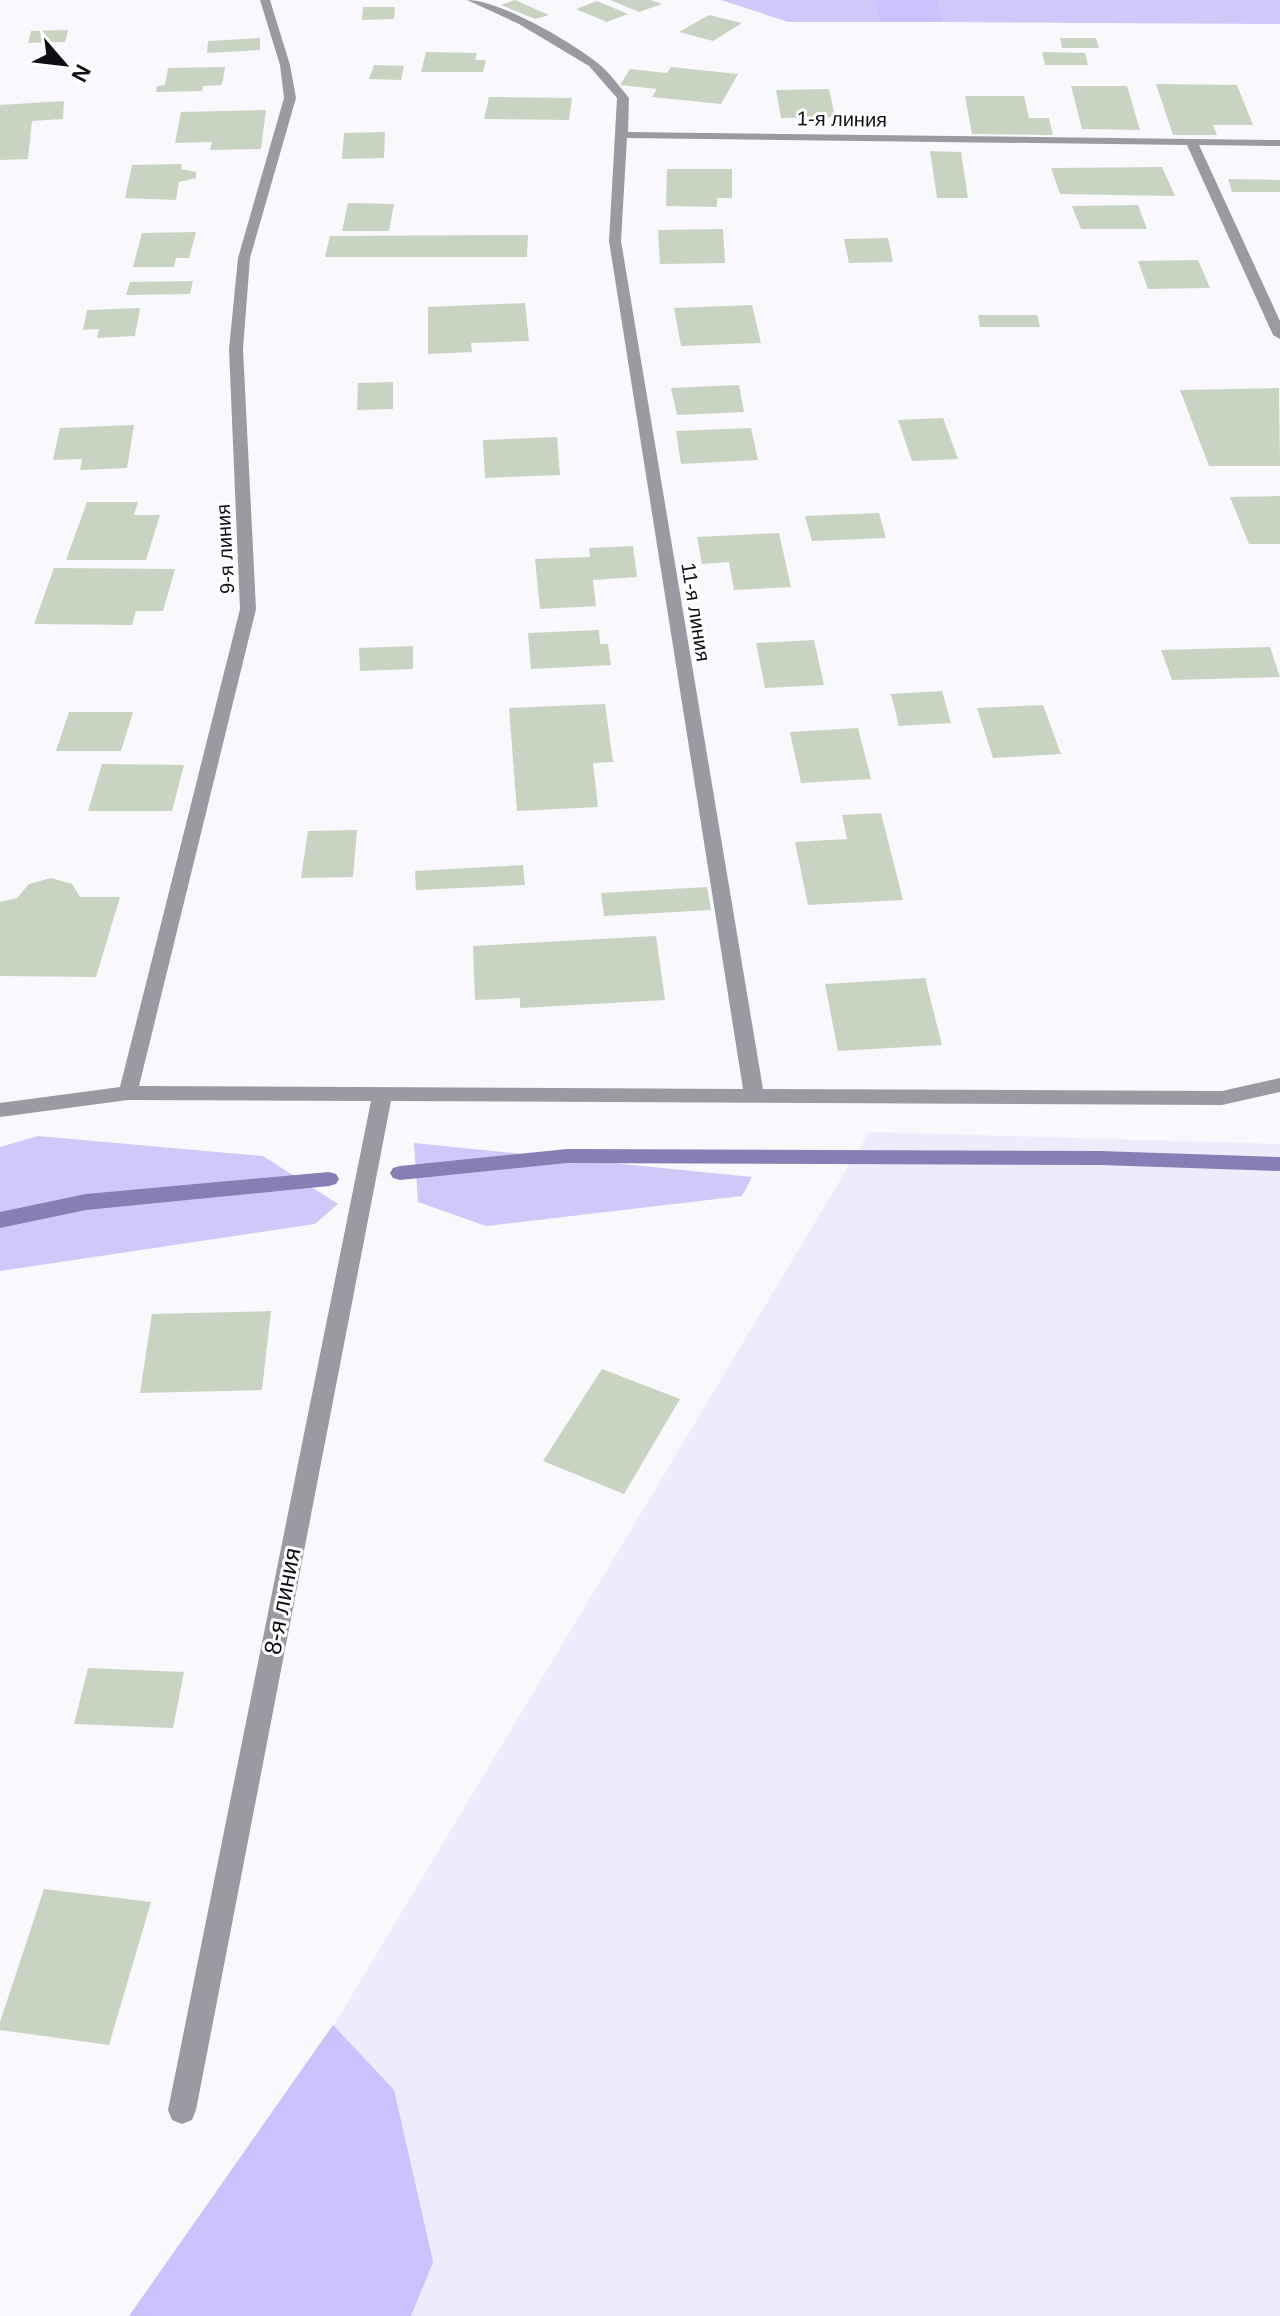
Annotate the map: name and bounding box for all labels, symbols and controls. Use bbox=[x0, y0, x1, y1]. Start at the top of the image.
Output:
north arrow bbox=[24, 24, 104, 104]
text: N bbox=[66, 60, 96, 86]
street label: 1-я линия bbox=[797, 107, 887, 131]
street label: 9-я линия bbox=[212, 503, 238, 595]
street label: 11-я линия bbox=[677, 561, 715, 663]
street label: 8-я линия bbox=[258, 1545, 306, 1657]

